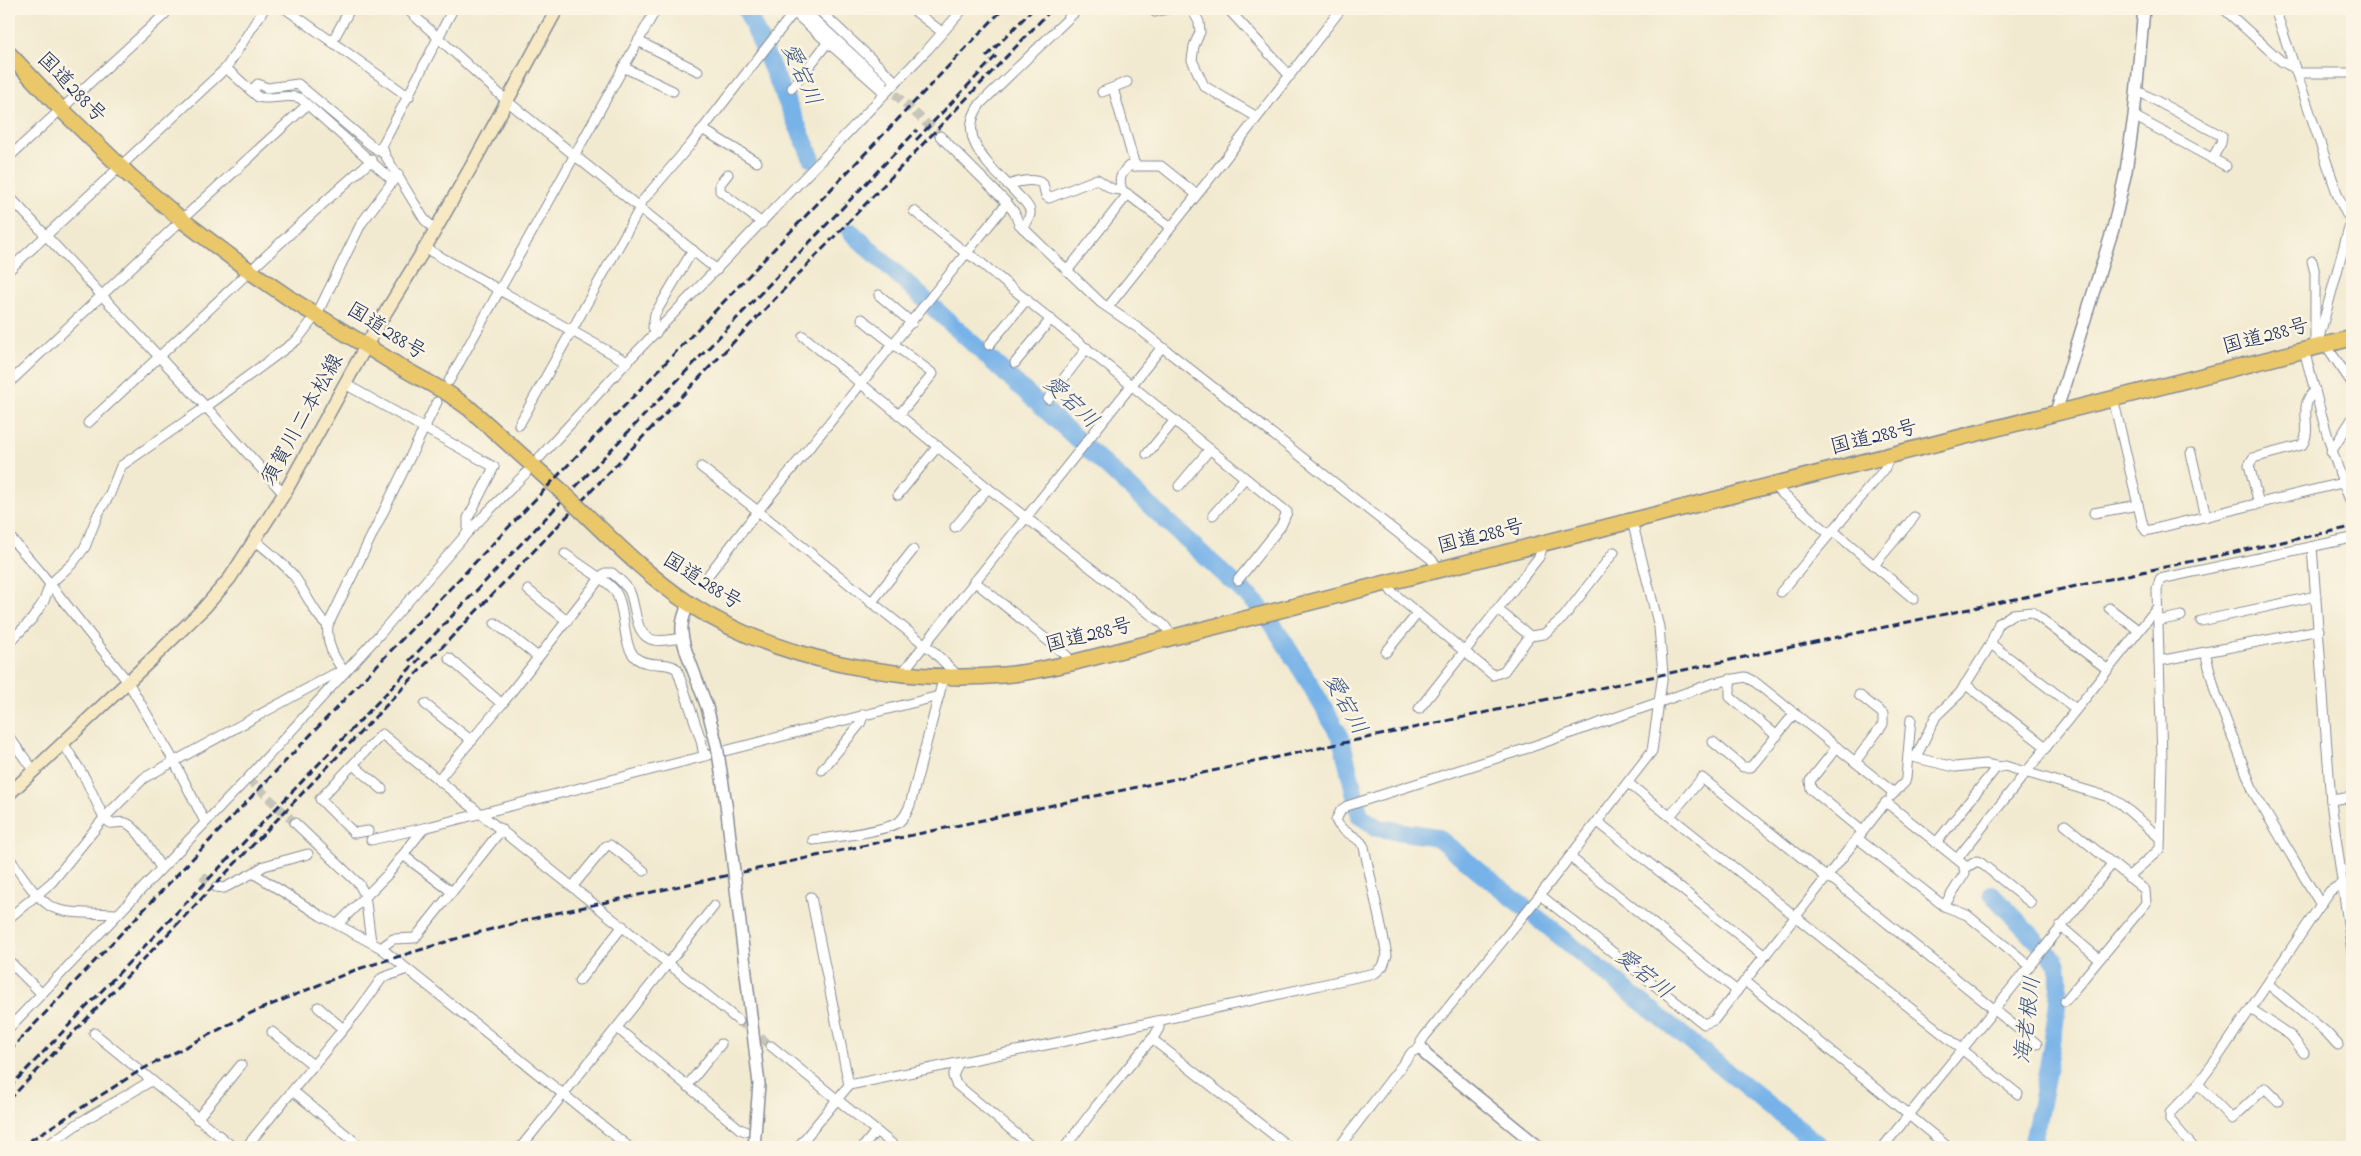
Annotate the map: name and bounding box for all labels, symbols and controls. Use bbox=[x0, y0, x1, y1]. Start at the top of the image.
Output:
water label: 愛宕川 bbox=[772, 38, 828, 112]
street label: 国道288号 bbox=[29, 46, 113, 130]
street label: 国道288号 bbox=[340, 296, 432, 368]
street label: 国道288号 bbox=[2219, 311, 2313, 363]
street label: 須賀川二本松線 bbox=[254, 348, 352, 492]
water label: 愛宕川 bbox=[1035, 369, 1105, 437]
street label: 国道288号 bbox=[1827, 413, 1921, 463]
street label: 国道288号 bbox=[1434, 512, 1528, 562]
street label: 国道288号 bbox=[656, 546, 748, 618]
street label: 国道288号 bbox=[1042, 611, 1136, 661]
water label: 愛宕川 bbox=[1314, 668, 1374, 742]
water label: 愛宕川 bbox=[1607, 942, 1679, 1008]
water label: 海老根川 bbox=[2008, 974, 2050, 1066]

